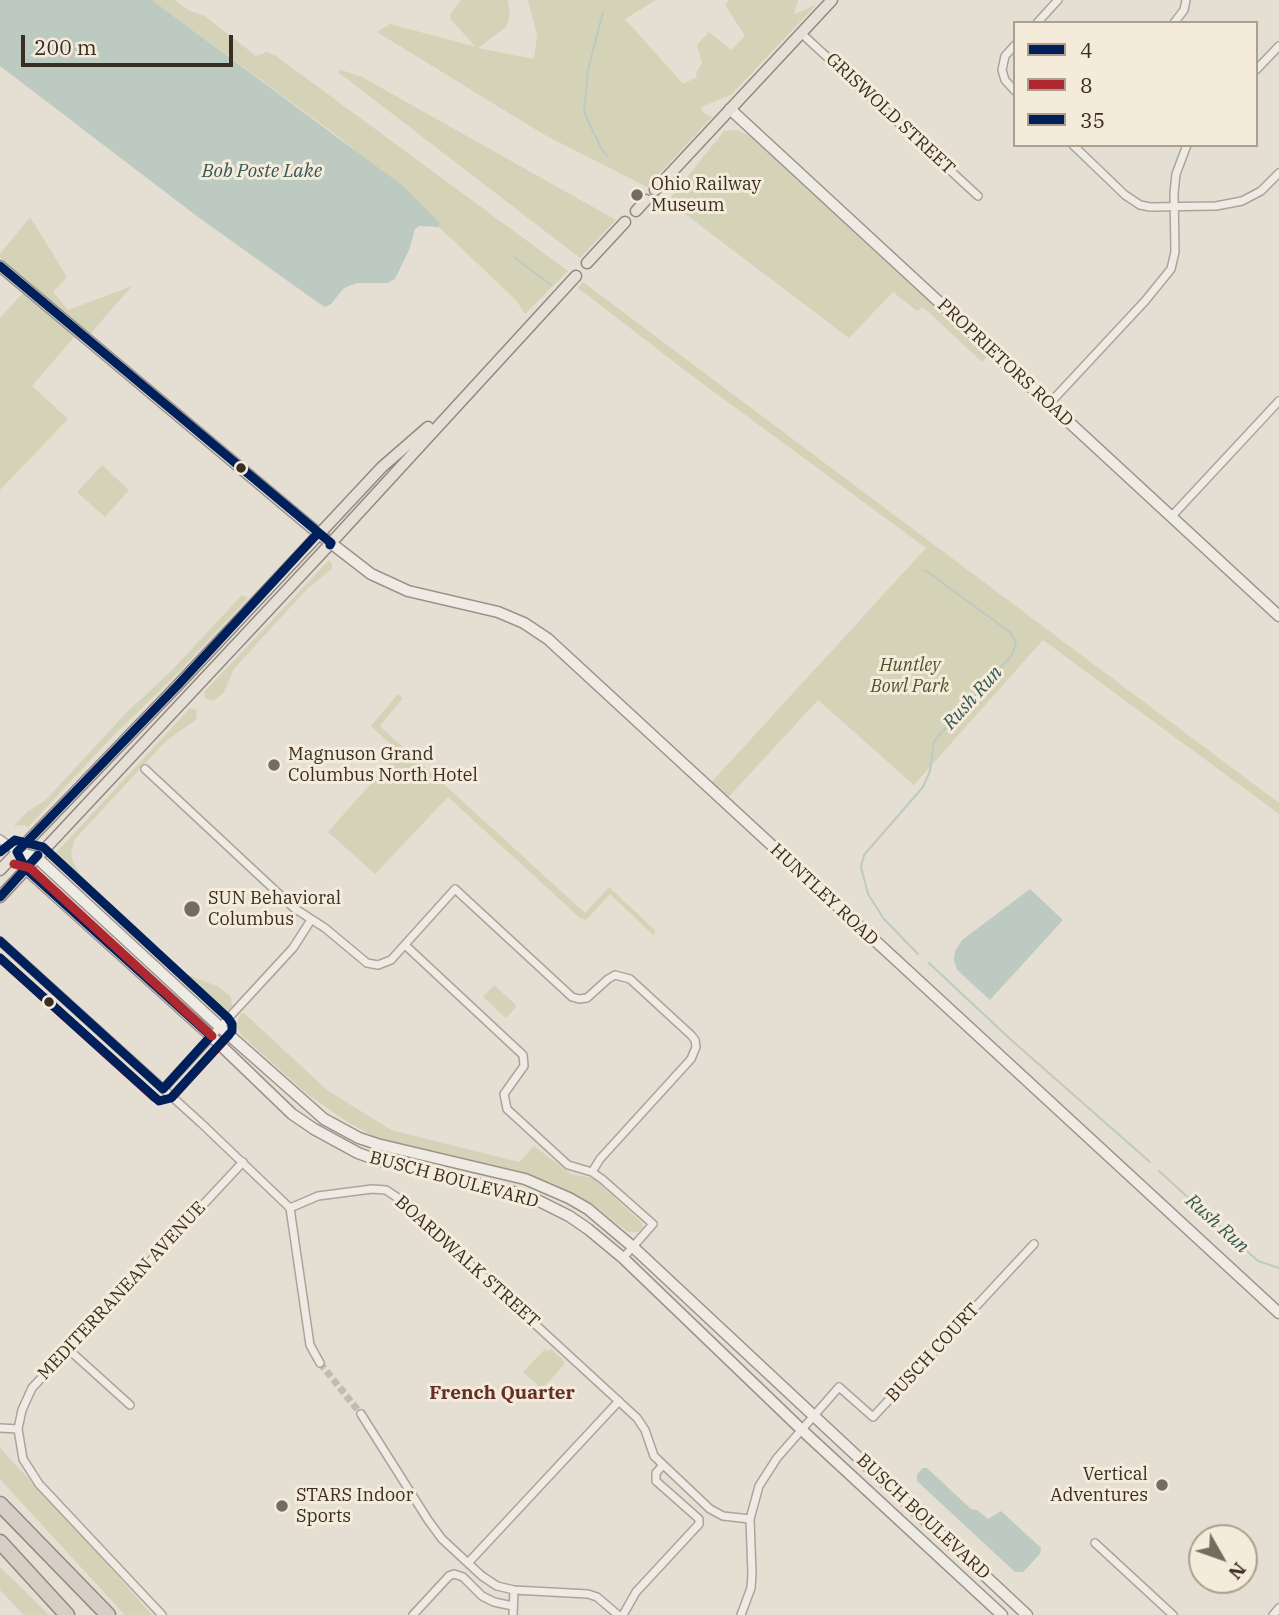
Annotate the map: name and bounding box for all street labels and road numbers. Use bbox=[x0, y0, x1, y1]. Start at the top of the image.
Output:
street label: GRISWOLD STREET bbox=[821, 49, 959, 179]
street label: PROPRIETORS ROAD bbox=[933, 294, 1077, 432]
street label: HUNTLEY ROAD bbox=[765, 839, 883, 951]
street label: BUSCH BOULEVARD bbox=[367, 1147, 541, 1213]
street label: BOARDWALK STREET bbox=[390, 1191, 544, 1333]
street label: MEDITERRANEAN AVENUE bbox=[34, 1197, 210, 1385]
street label: BUSCH COURT bbox=[882, 1299, 984, 1407]
street label: BUSCH BOULEVARD bbox=[852, 1450, 994, 1584]

